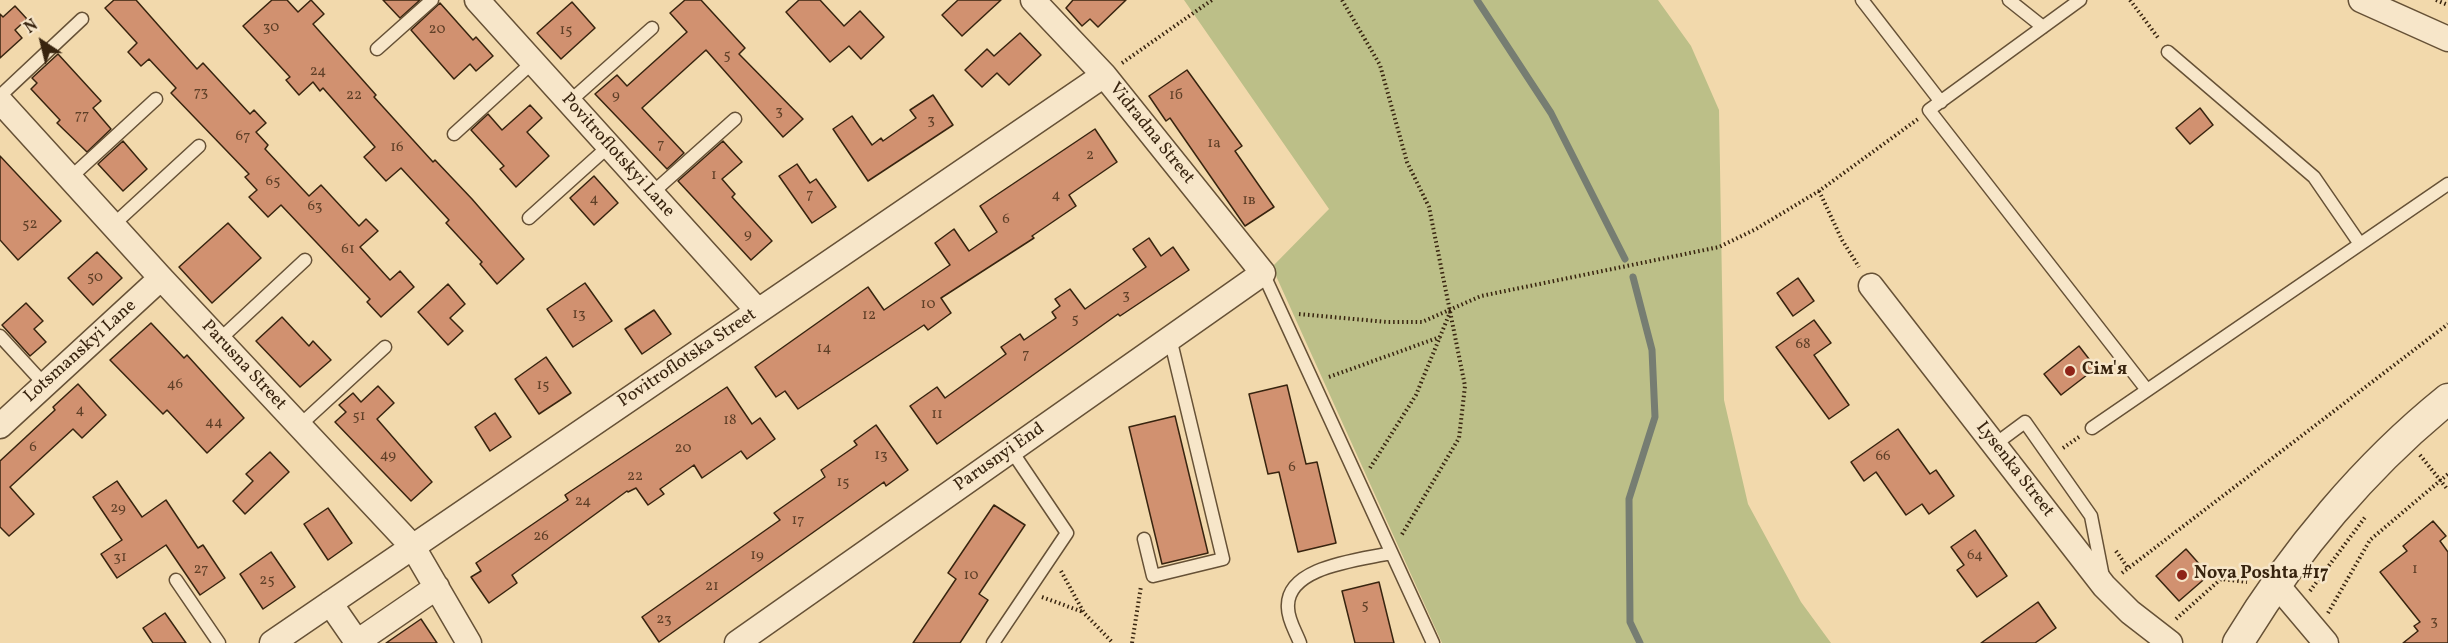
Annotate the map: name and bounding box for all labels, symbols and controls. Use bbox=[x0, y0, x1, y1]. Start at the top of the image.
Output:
north arrow bbox=[12, 12, 72, 72]
text: N bbox=[21, 15, 43, 40]
house number: 30 bbox=[263, 19, 279, 37]
house number: 20 bbox=[429, 21, 445, 39]
house number: 15 bbox=[559, 22, 573, 40]
house number: 5 bbox=[723, 47, 731, 65]
house number: 24 bbox=[310, 63, 326, 81]
street label: Vidradna Street bbox=[1104, 79, 1198, 189]
house number: 73 bbox=[194, 84, 208, 102]
house number: 22 bbox=[346, 87, 362, 105]
house number: 9 bbox=[612, 87, 620, 105]
house number: 1б bbox=[1169, 87, 1183, 105]
street label: Povitroflotskyi Lane bbox=[556, 89, 678, 223]
house number: 3 bbox=[775, 103, 783, 121]
house number: 77 bbox=[75, 107, 89, 125]
house number: 3 bbox=[927, 112, 935, 130]
house number: 67 bbox=[236, 128, 250, 146]
house number: 1а bbox=[1207, 135, 1221, 153]
house number: 7 bbox=[657, 136, 665, 154]
house number: 16 bbox=[390, 139, 404, 157]
house number: 2 bbox=[1086, 147, 1094, 165]
house number: 1 bbox=[711, 167, 717, 185]
house number: 65 bbox=[266, 173, 280, 191]
house number: 7 bbox=[806, 186, 814, 204]
house number: 4 bbox=[1052, 187, 1060, 205]
house number: 4 bbox=[590, 191, 598, 209]
house number: 1в bbox=[1242, 192, 1256, 210]
house number: 63 bbox=[307, 198, 323, 216]
house number: 6 bbox=[1002, 211, 1010, 229]
house number: 52 bbox=[22, 216, 38, 234]
house number: 9 bbox=[744, 226, 752, 244]
house number: 61 bbox=[341, 241, 355, 259]
house number: 50 bbox=[87, 269, 103, 287]
house number: 3 bbox=[1122, 287, 1130, 305]
street label: Lotsmanskyi Lane bbox=[20, 296, 142, 408]
house number: 10 bbox=[921, 296, 935, 314]
street label: Povitroflotska Street bbox=[615, 305, 761, 413]
house number: 13 bbox=[572, 306, 586, 324]
house number: 12 bbox=[862, 307, 876, 325]
house number: 5 bbox=[1071, 311, 1079, 329]
street label: Parusna Street bbox=[196, 316, 290, 416]
house number: 68 bbox=[1795, 336, 1811, 354]
house number: 14 bbox=[817, 340, 831, 358]
house number: 7 bbox=[1022, 346, 1030, 364]
place label: Сім'я bbox=[2082, 360, 2127, 382]
marker: Сім'я bbox=[2063, 364, 2077, 378]
house number: 46 bbox=[167, 376, 183, 394]
house number: 15 bbox=[536, 377, 550, 395]
house number: 4 bbox=[76, 402, 84, 420]
house number: 11 bbox=[931, 406, 943, 424]
house number: 51 bbox=[352, 408, 366, 426]
house number: 18 bbox=[723, 412, 737, 430]
house number: 44 bbox=[205, 414, 223, 432]
street label: Lysenka Street bbox=[1970, 418, 2058, 522]
street label: Parusnyi End bbox=[951, 419, 1049, 497]
house number: 6 bbox=[29, 439, 37, 457]
house number: 20 bbox=[675, 440, 691, 458]
house number: 49 bbox=[380, 447, 396, 465]
house number: 13 bbox=[874, 447, 888, 465]
house number: 66 bbox=[1875, 448, 1891, 466]
house number: 6 bbox=[1288, 459, 1296, 477]
house number: 22 bbox=[627, 468, 643, 486]
house number: 15 bbox=[836, 474, 850, 492]
house number: 24 bbox=[575, 493, 591, 511]
house number: 29 bbox=[110, 500, 126, 518]
house number: 17 bbox=[791, 512, 805, 530]
house number: 26 bbox=[533, 528, 549, 546]
house number: 19 bbox=[750, 547, 764, 565]
house number: 64 bbox=[1967, 547, 1983, 565]
house number: 31 bbox=[113, 549, 127, 567]
house number: 27 bbox=[194, 561, 208, 579]
house number: 1 bbox=[2412, 561, 2418, 579]
place label: Nova Poshta #17 bbox=[2194, 564, 2329, 586]
house number: 10 bbox=[964, 567, 978, 585]
marker: Nova Poshta #17 bbox=[2175, 568, 2189, 582]
house number: 25 bbox=[259, 572, 275, 590]
house number: 21 bbox=[705, 578, 719, 596]
house number: 5 bbox=[1361, 597, 1369, 615]
house number: 23 bbox=[656, 611, 672, 629]
house number: 3 bbox=[2430, 613, 2438, 631]

